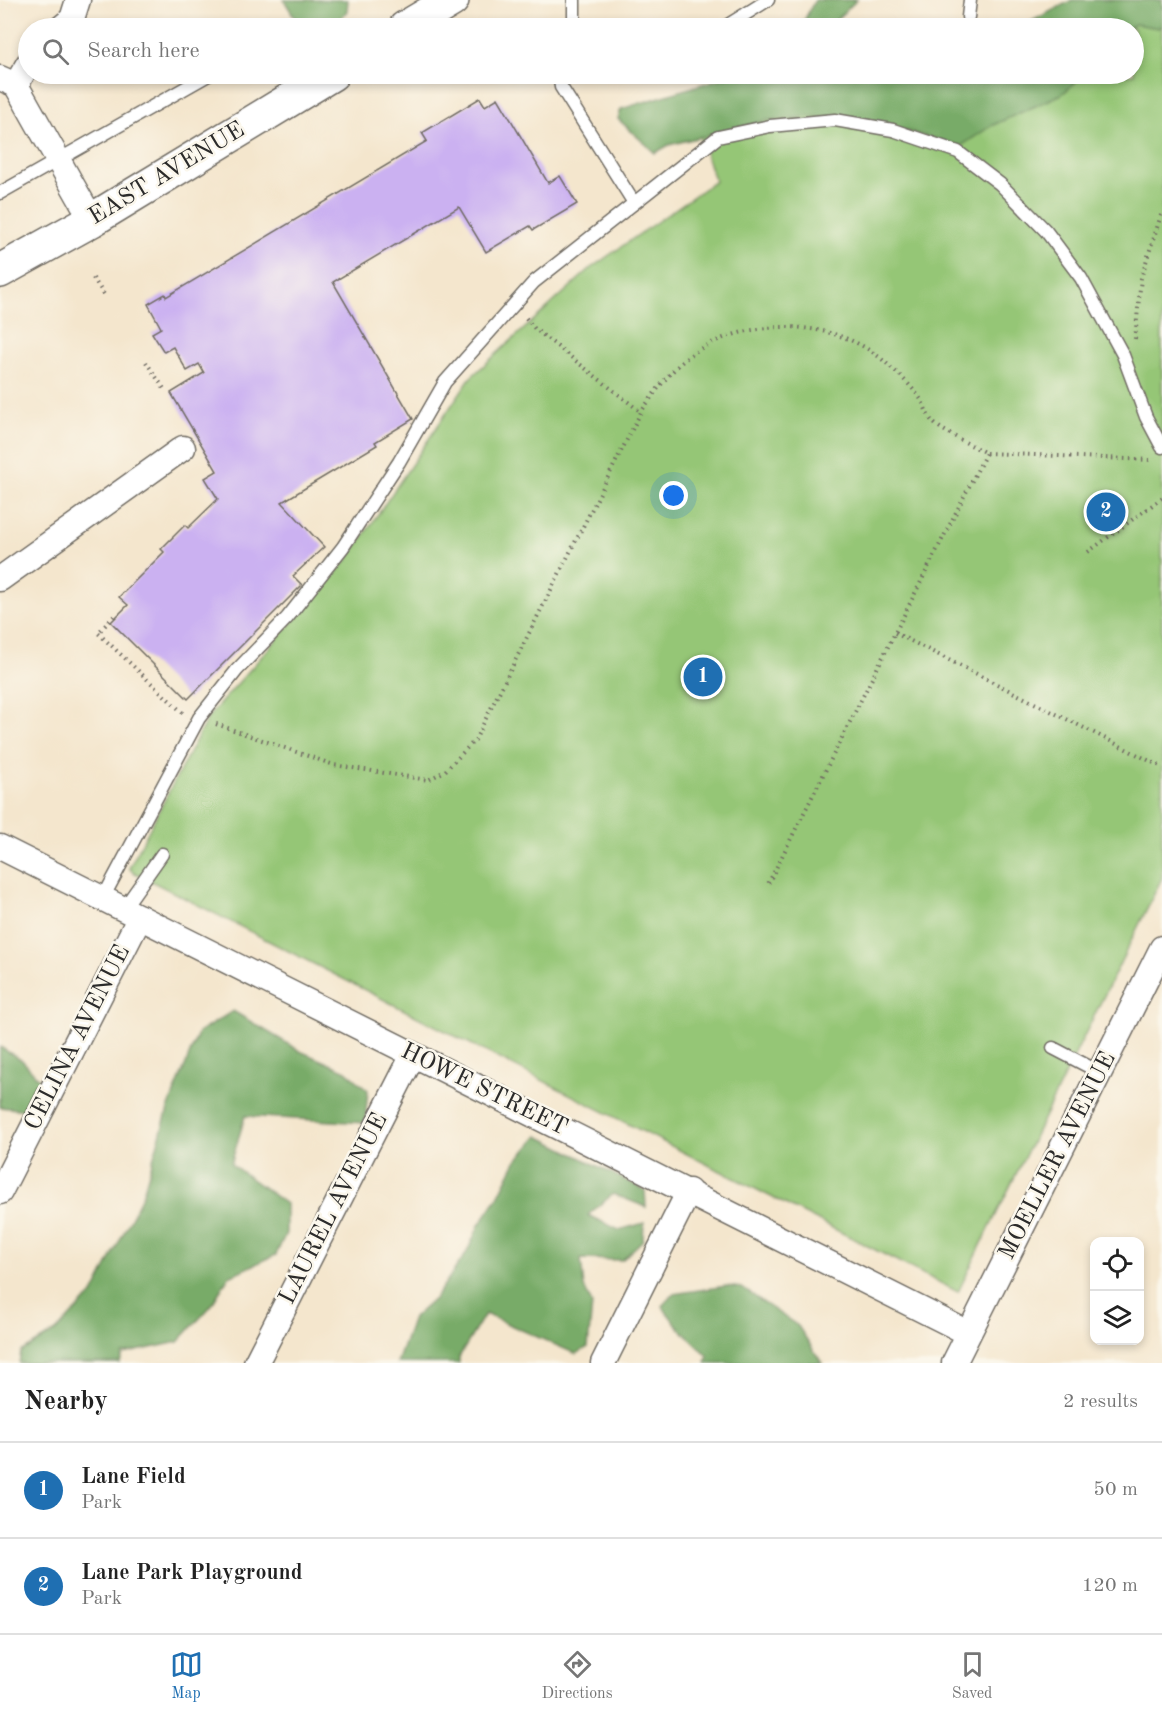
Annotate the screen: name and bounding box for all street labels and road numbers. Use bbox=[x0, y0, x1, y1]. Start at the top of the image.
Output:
street label: EAST AVENUE bbox=[85, 118, 249, 230]
street label: CELINA AVENUE bbox=[21, 942, 135, 1134]
street label: HOWE STREET bbox=[397, 1039, 571, 1141]
street label: MOELLER AVENUE bbox=[995, 1048, 1121, 1264]
street label: LAUREL AVENUE bbox=[275, 1110, 393, 1308]

